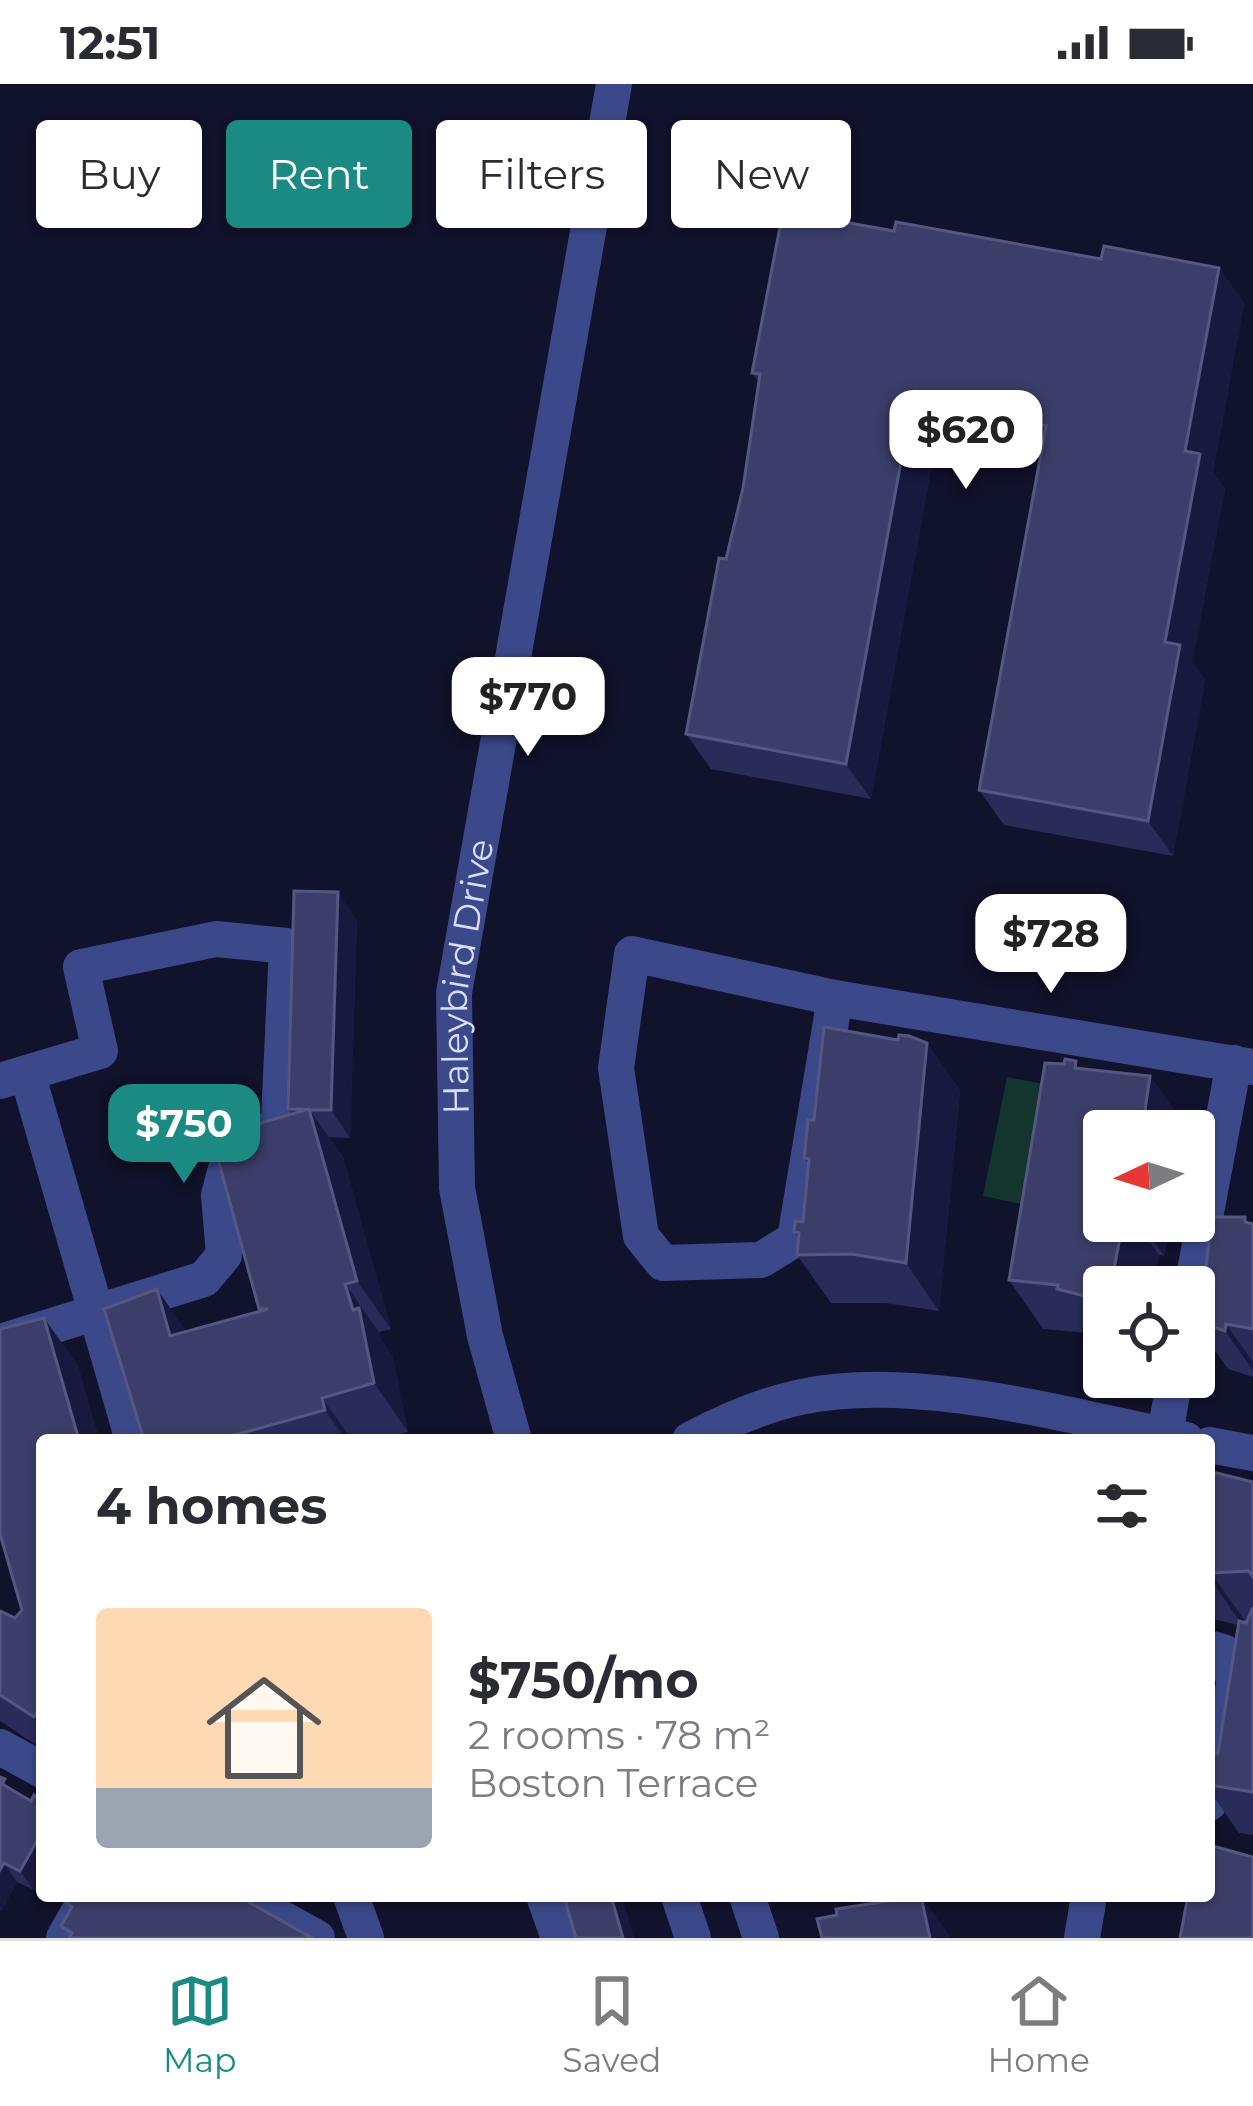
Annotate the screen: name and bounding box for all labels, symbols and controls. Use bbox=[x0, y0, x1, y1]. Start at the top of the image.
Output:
text: 12:51 bbox=[60, 15, 160, 70]
chip: Buy bbox=[36, 120, 202, 228]
chip: Rent bbox=[226, 120, 412, 228]
chip: Filters bbox=[436, 120, 647, 228]
chip: New bbox=[671, 120, 851, 228]
pin: $620 bbox=[895, 390, 1037, 492]
text: $620 bbox=[916, 405, 1016, 453]
pin: $770 bbox=[457, 657, 599, 759]
text: $770 bbox=[479, 672, 577, 720]
street label: Haleybird Drive bbox=[432, 835, 503, 1115]
pin: $728 bbox=[980, 894, 1122, 996]
text: $728 bbox=[1002, 909, 1100, 957]
pin: $750 bbox=[113, 1084, 255, 1186]
text: $750 bbox=[135, 1099, 233, 1147]
north arrow bbox=[1083, 1110, 1215, 1242]
map controls bbox=[1083, 1110, 1215, 1398]
button: locate bbox=[1083, 1266, 1215, 1398]
icon: filters bbox=[1089, 1473, 1155, 1539]
text: 4 homes bbox=[96, 1475, 327, 1537]
text: $750/mo bbox=[468, 1649, 699, 1711]
icon: home bbox=[192, 1656, 336, 1800]
text: 2 rooms · 78 m² bbox=[468, 1711, 771, 1759]
text: Boston Terrace bbox=[468, 1759, 758, 1807]
tab: Map bbox=[163, 1968, 236, 2080]
tab: Saved bbox=[562, 1968, 662, 2080]
tab: Home bbox=[988, 1968, 1090, 2080]

